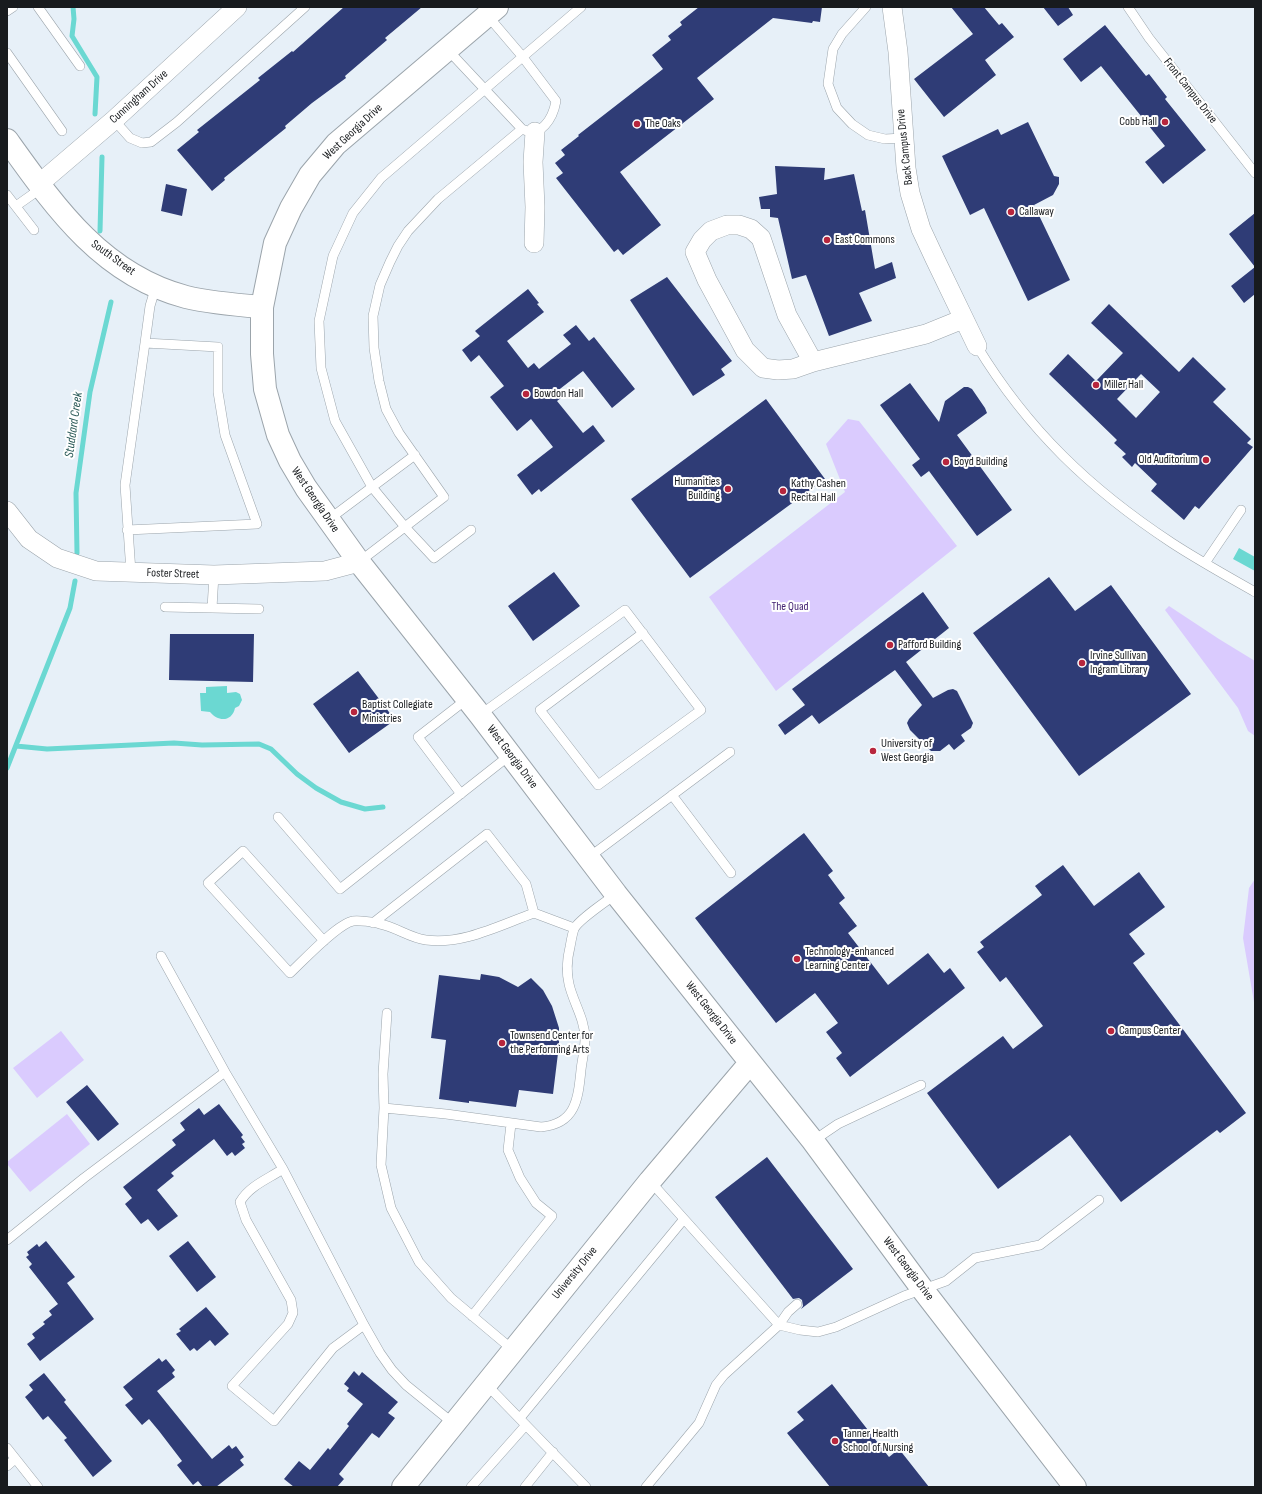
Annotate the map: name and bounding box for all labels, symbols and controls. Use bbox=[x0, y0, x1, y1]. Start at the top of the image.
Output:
street label: Front Campus Drive bbox=[1160, 56, 1220, 126]
street label: Cunningham Drive bbox=[107, 67, 171, 127]
street label: West Georgia Drive bbox=[320, 101, 386, 163]
street label: Back Campus Drive bbox=[894, 108, 916, 186]
place label: Cobb Hall bbox=[1119, 115, 1157, 129]
place label: The Oaks bbox=[645, 117, 681, 131]
marker: Cobb Hall bbox=[1160, 117, 1170, 127]
marker: The Oaks bbox=[632, 119, 642, 129]
place label: Callaway bbox=[1019, 205, 1054, 219]
marker: Callaway bbox=[1006, 207, 1016, 217]
place label: East Commons bbox=[835, 233, 895, 247]
marker: East Commons bbox=[822, 235, 832, 245]
street label: South Street bbox=[88, 237, 138, 279]
place label: Miller Hall bbox=[1104, 378, 1143, 392]
marker: Miller Hall bbox=[1091, 380, 1101, 390]
place label: Bowdon Hall bbox=[534, 387, 583, 401]
marker: Bowdon Hall bbox=[521, 389, 531, 399]
water label: Studdard Creek bbox=[62, 391, 86, 459]
place label: Old Auditorium bbox=[1139, 453, 1198, 467]
place label: Boyd Building bbox=[954, 455, 1008, 469]
marker: Old Auditorium bbox=[1201, 455, 1211, 465]
marker: Boyd Building bbox=[941, 457, 951, 467]
street label: West Georgia Drive bbox=[288, 465, 342, 535]
place label: Humanities Building bbox=[674, 475, 720, 503]
place label: Kathy Cashen Recital Hall bbox=[791, 477, 846, 505]
marker: Humanities Building bbox=[723, 484, 733, 494]
marker: Kathy Cashen Recital Hall bbox=[778, 486, 788, 496]
street label: Foster Street bbox=[146, 566, 200, 582]
park label: The Quad bbox=[771, 600, 809, 614]
place label: Pafford Building bbox=[898, 638, 961, 652]
marker: Pafford Building bbox=[885, 640, 895, 650]
place label: Irvine Sullivan Ingram Library bbox=[1090, 649, 1148, 677]
marker: Irvine Sullivan Ingram Library bbox=[1077, 658, 1087, 668]
place label: Baptist Collegiate Ministries bbox=[362, 698, 433, 726]
marker: Baptist Collegiate Ministries bbox=[349, 707, 359, 717]
street label: West Georgia Drive bbox=[483, 722, 541, 792]
place label: University of West Georgia bbox=[881, 737, 934, 765]
marker: University of West Georgia bbox=[868, 746, 878, 756]
place label: Technology-enhanced Learning Center bbox=[805, 945, 894, 973]
marker: Technology-enhanced Learning Center bbox=[792, 954, 802, 964]
street label: West Georgia Drive bbox=[682, 979, 740, 1047]
place label: Campus Center bbox=[1119, 1024, 1181, 1038]
marker: Campus Center bbox=[1106, 1026, 1116, 1036]
place label: Townsend Center for the Performing Arts bbox=[510, 1029, 593, 1057]
marker: Townsend Center for the Performing Arts bbox=[497, 1038, 507, 1048]
street label: West Georgia Drive bbox=[879, 1234, 937, 1304]
street label: University Drive bbox=[549, 1244, 601, 1302]
place label: Tanner Health School of Nursing bbox=[843, 1427, 913, 1455]
marker: Tanner Health School of Nursing bbox=[830, 1436, 840, 1446]

